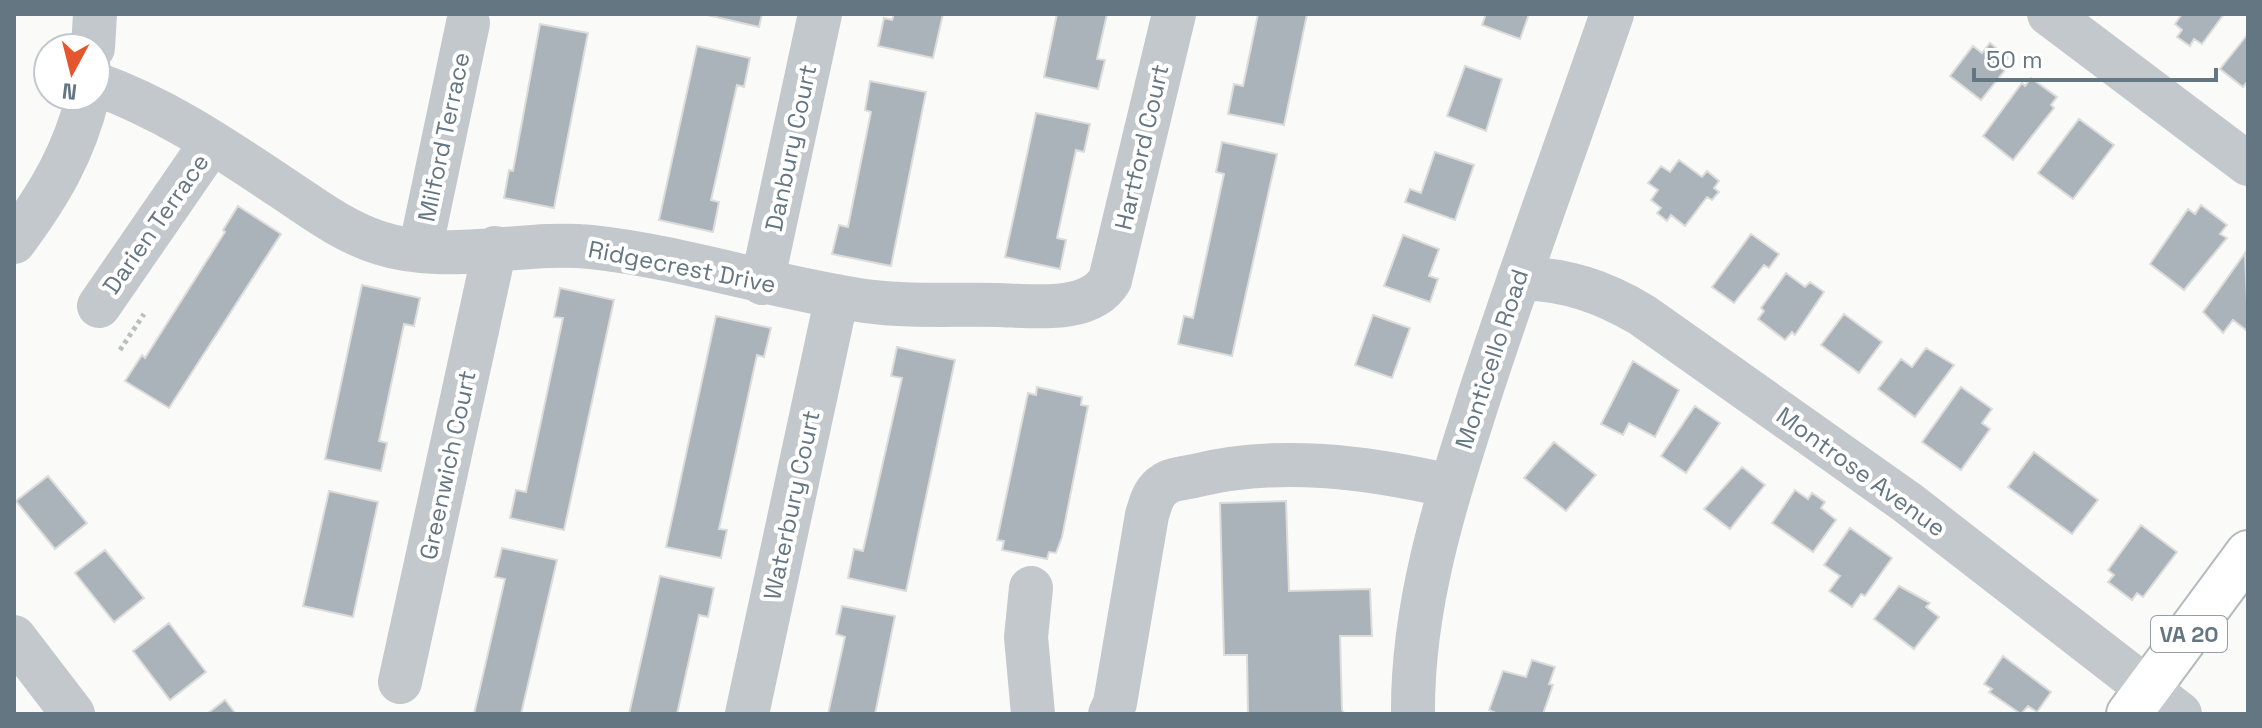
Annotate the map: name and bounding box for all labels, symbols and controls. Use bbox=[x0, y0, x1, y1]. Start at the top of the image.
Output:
north arrow bbox=[32, 32, 112, 112]
scale bar bbox=[1974, 32, 2216, 82]
text: 50 m bbox=[1986, 44, 2043, 75]
street label: Milford Terrace bbox=[410, 49, 477, 225]
street label: Hartford Court bbox=[1107, 61, 1176, 233]
street label: Danbury Court bbox=[758, 62, 823, 234]
text: N bbox=[61, 77, 79, 107]
street label: Darien Terrace bbox=[96, 147, 216, 300]
street label: Ridgecrest Drive bbox=[586, 233, 778, 300]
street label: Monticello Road bbox=[1448, 265, 1535, 453]
street label: Greenwich Court bbox=[412, 367, 483, 562]
street label: Montrose Avenue bbox=[1771, 400, 1952, 543]
street label: Waterbury Court bbox=[756, 407, 827, 602]
road number: VA 20 bbox=[2151, 616, 2227, 652]

